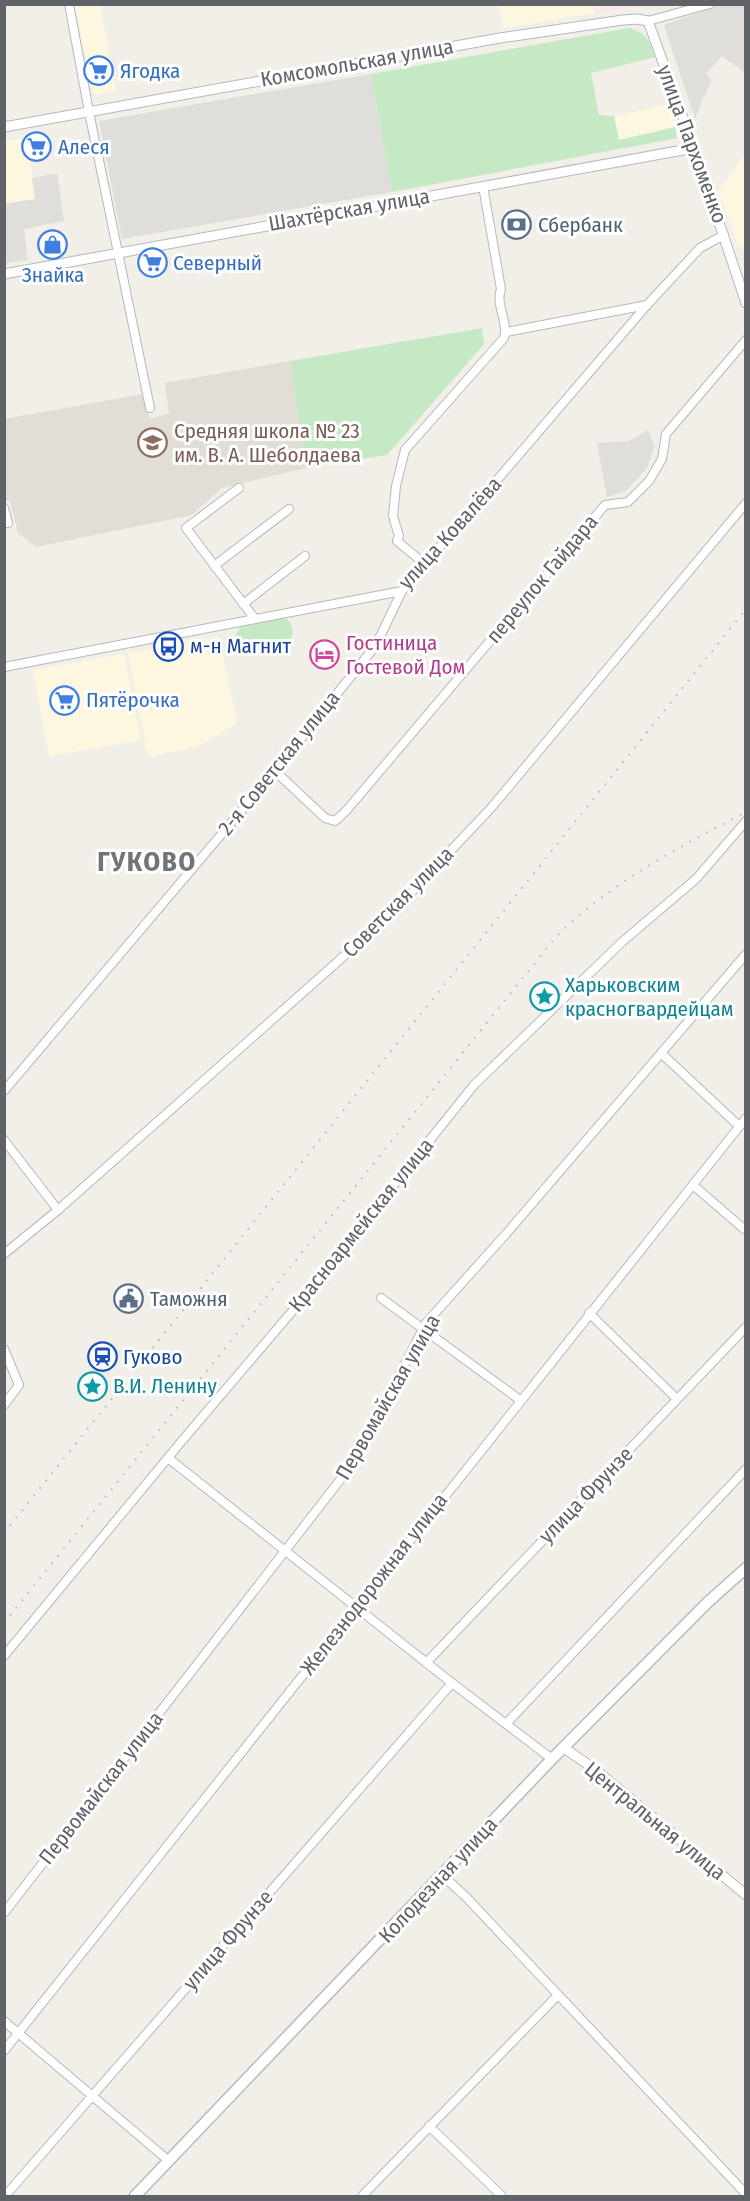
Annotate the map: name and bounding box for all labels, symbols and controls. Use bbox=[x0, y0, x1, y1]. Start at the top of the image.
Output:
street label: Комсомольская улица bbox=[259, 33, 455, 93]
supermarket icon: Ягодка bbox=[83, 55, 115, 87]
place label: Ягодка bbox=[120, 58, 180, 84]
street label: улица Пархоменко bbox=[651, 61, 733, 227]
supermarket icon: Алеся bbox=[21, 131, 53, 163]
place label: Алеся bbox=[58, 134, 110, 160]
street label: Шахтёрская улица bbox=[266, 183, 432, 237]
bank icon: Сбербанк bbox=[501, 209, 533, 241]
place label: Сбербанк bbox=[538, 212, 623, 238]
shop icon: Знайка bbox=[37, 228, 69, 260]
supermarket icon: Северный bbox=[136, 247, 168, 279]
place label: Северный bbox=[173, 250, 262, 276]
place label: Знайка bbox=[22, 262, 84, 288]
place label: Средняя школа № 23 им. В. А. Шеболдаева bbox=[174, 418, 361, 468]
school or university icon: Средняя школа № 23 им. В. А. Шеболдаева bbox=[137, 427, 169, 459]
street label: улица Ковалёва bbox=[393, 472, 507, 594]
street label: переулок Гайдара bbox=[481, 509, 603, 649]
bus stop icon: м-н Магнит bbox=[153, 630, 185, 662]
place label: Гостиница Гостевой Дом bbox=[346, 630, 465, 680]
place label: м-н Магнит bbox=[190, 633, 291, 659]
hotel icon: Гостиница Гостевой Дом bbox=[309, 639, 341, 671]
supermarket icon: Пятёрочка bbox=[49, 684, 81, 716]
street label: 2-я Советская улица bbox=[213, 685, 345, 841]
place label: Пятёрочка bbox=[86, 687, 180, 713]
street label: Советская улица bbox=[337, 841, 459, 963]
district label: ГУКОВО bbox=[97, 846, 197, 878]
place label: Харьковским красногвардейцам bbox=[565, 972, 733, 1022]
place icon: Харьковским красногвардейцам bbox=[528, 981, 560, 1013]
street label: Красноармейская улица bbox=[283, 1133, 439, 1317]
public building icon: Таможня bbox=[113, 1283, 145, 1315]
place label: Таможня bbox=[150, 1286, 228, 1312]
street label: Первомайская улица bbox=[330, 1310, 446, 1484]
station icon: Гуково bbox=[86, 1341, 118, 1373]
place label: Гуково bbox=[123, 1344, 183, 1370]
place icon: В.И. Ленину bbox=[76, 1370, 108, 1402]
place label: В.И. Ленину bbox=[113, 1373, 217, 1399]
street label: улица Фрунзе bbox=[533, 1441, 639, 1549]
street label: Железнодорожная улица bbox=[295, 1488, 453, 1680]
street label: Первомайская улица bbox=[33, 1706, 169, 1870]
street label: Центральная улица bbox=[579, 1756, 731, 1886]
street label: Колодезная улица bbox=[373, 1812, 503, 1948]
street label: улица Фрунзе bbox=[177, 1885, 279, 1995]

